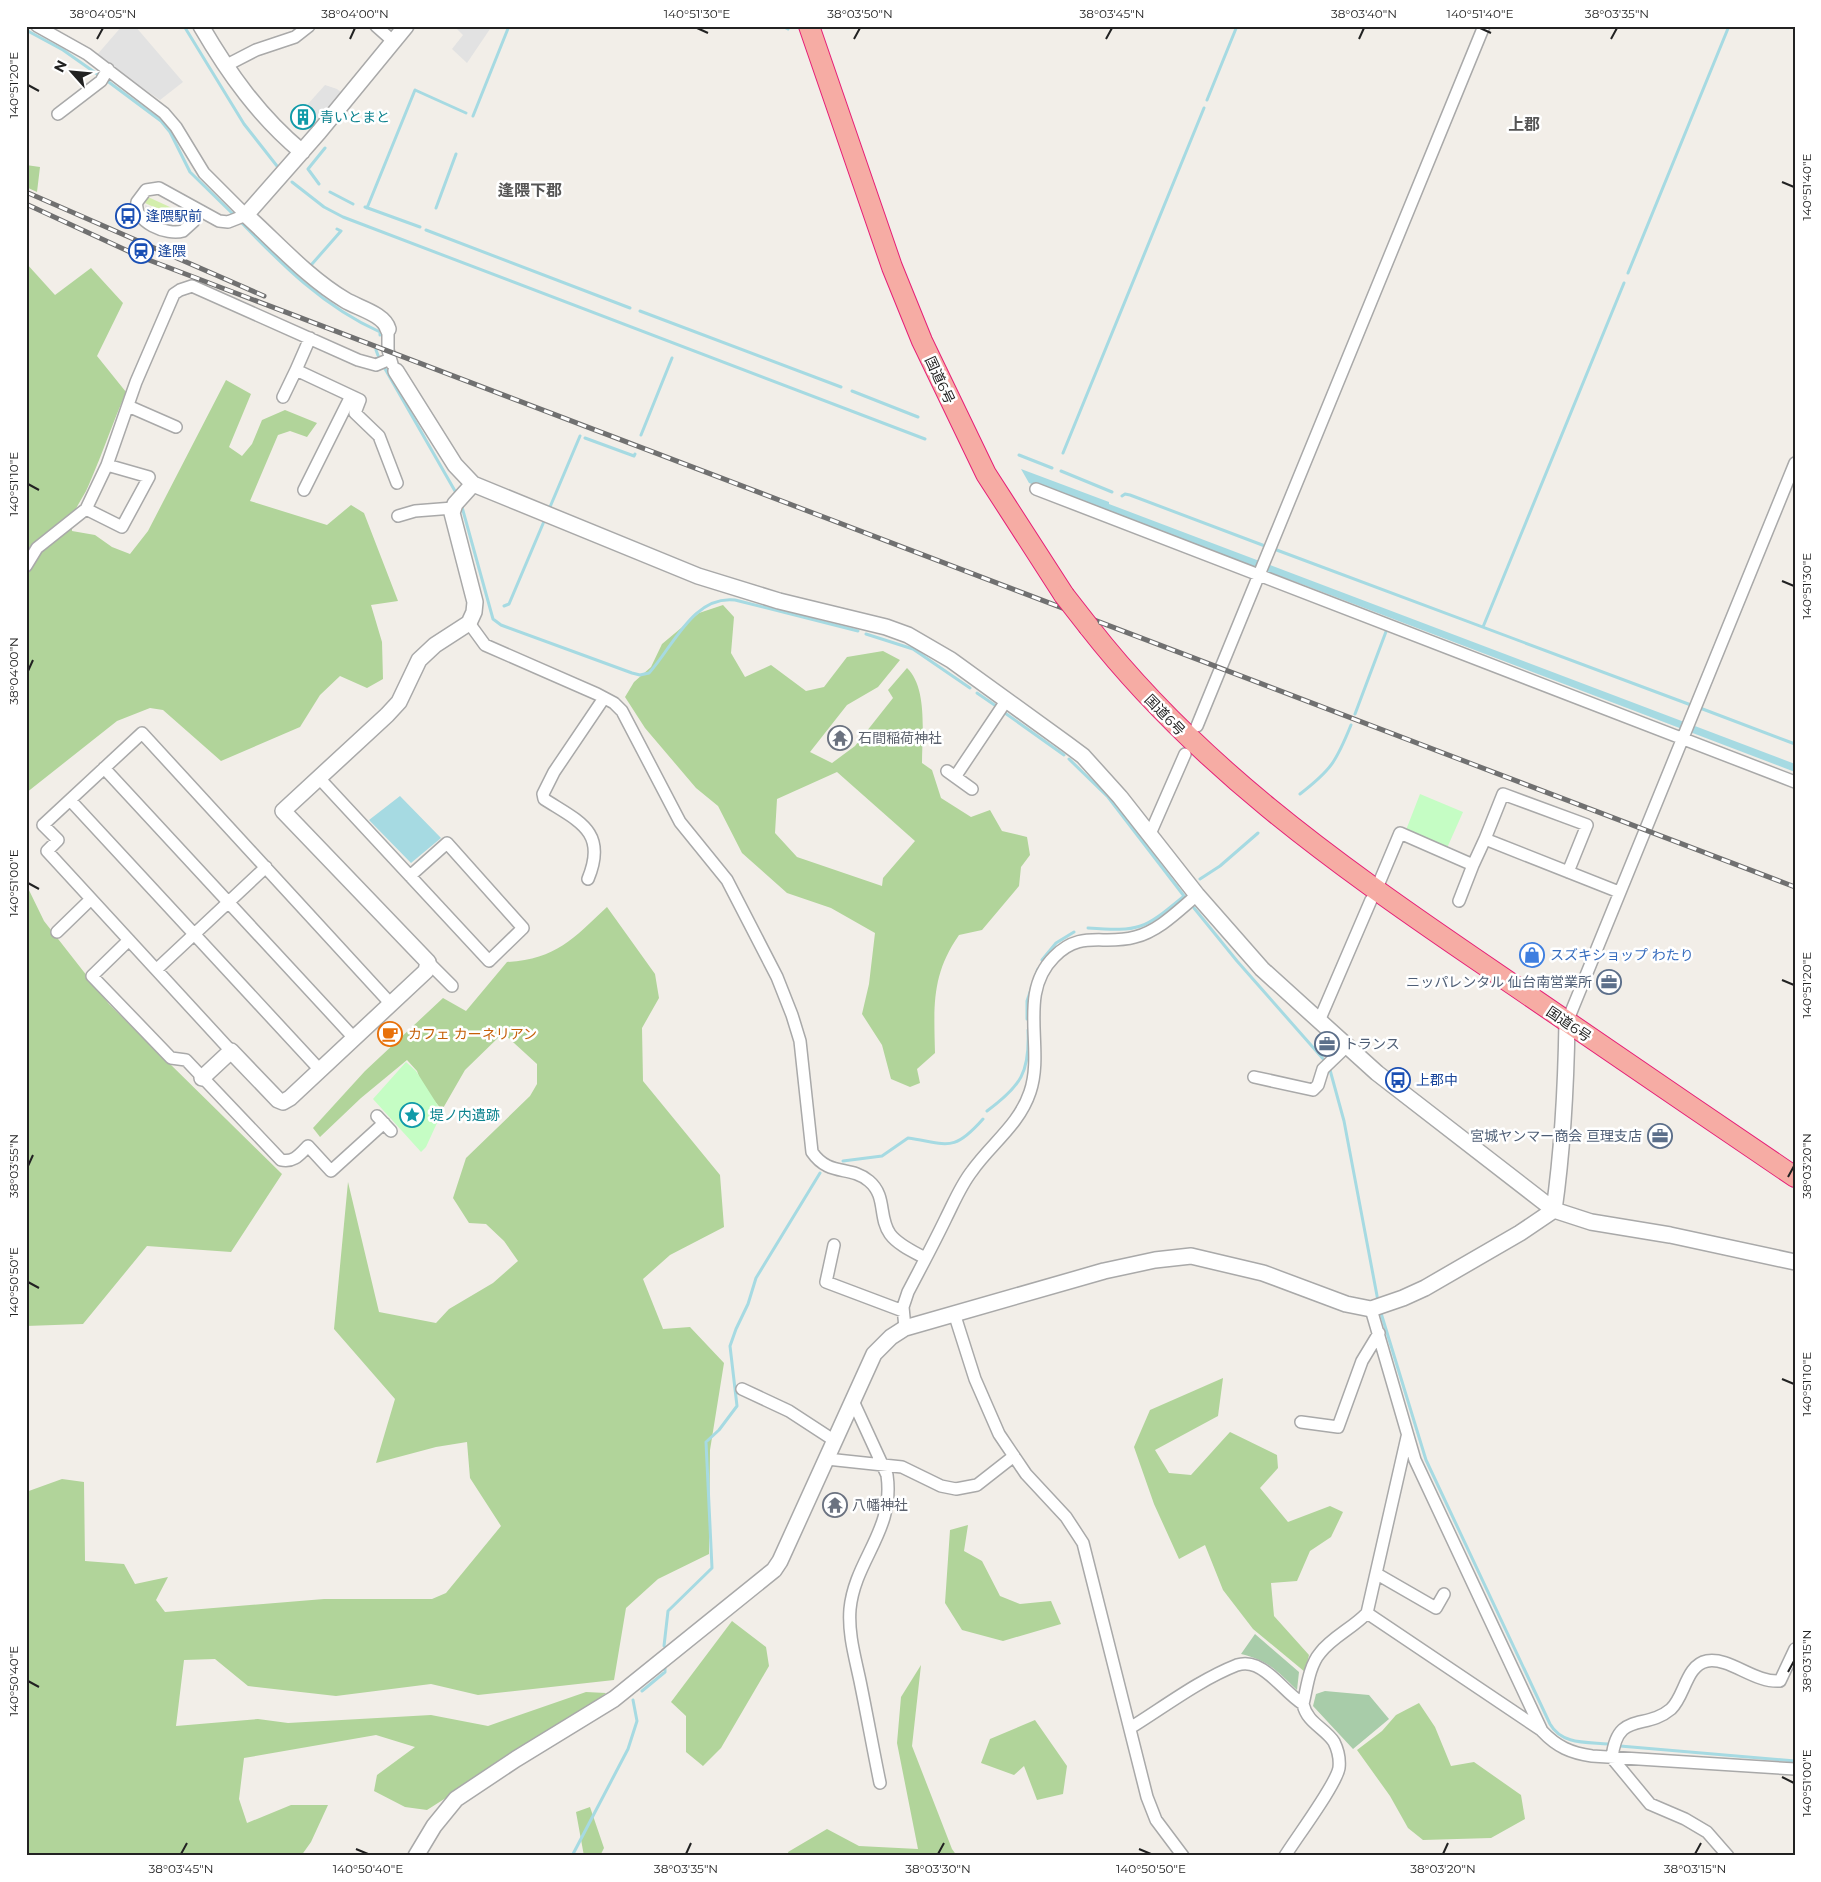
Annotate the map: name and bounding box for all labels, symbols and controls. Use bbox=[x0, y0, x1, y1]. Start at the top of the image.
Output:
text: 38°04'05"N bbox=[70, 6, 136, 21]
text: 38°04'00"N bbox=[321, 6, 389, 21]
text: 140°51'30"E bbox=[664, 6, 730, 21]
text: 38°03'50"N bbox=[827, 6, 893, 21]
text: 38°03'45"N bbox=[1080, 6, 1144, 21]
text: 38°03'40"N bbox=[1331, 6, 1397, 21]
text: 140°51'40"E bbox=[1447, 6, 1513, 21]
text: 38°03'35"N bbox=[1585, 6, 1649, 21]
north arrow bbox=[48, 48, 98, 98]
text: 140°51'20"E bbox=[6, 52, 21, 118]
text: N bbox=[50, 57, 71, 75]
building icon: 青いとまと bbox=[290, 104, 316, 130]
place label: 青いとまと bbox=[320, 108, 390, 126]
district label: 上郡 bbox=[1508, 115, 1540, 134]
text: 140°51'40"E bbox=[1799, 154, 1814, 220]
district label: 逢隈下郡 bbox=[498, 181, 562, 200]
bus stop icon: 逢隈駅前 bbox=[115, 203, 141, 229]
place label: 逢隈駅前 bbox=[146, 207, 202, 225]
station icon: 逢隈 bbox=[128, 238, 154, 264]
place label: 逢隈 bbox=[158, 242, 186, 260]
street label: 国道6号 bbox=[921, 353, 959, 407]
text: 140°51'10"E bbox=[6, 452, 21, 516]
text: 140°51'30"E bbox=[1799, 553, 1814, 619]
text: 38°04'00"N bbox=[6, 637, 21, 705]
street label: 国道6号 bbox=[1141, 691, 1189, 739]
temple icon: 石間稲荷神社 bbox=[827, 725, 853, 751]
place label: 石間稲荷神社 bbox=[858, 729, 942, 747]
text: 140°51'00"E bbox=[6, 849, 21, 917]
shop icon: スズキショップ わたり bbox=[1519, 942, 1545, 968]
place label: スズキショップ わたり bbox=[1550, 946, 1694, 964]
text: 140°51'20"E bbox=[1799, 952, 1814, 1018]
office icon: ニッパレンタル 仙台南営業所 bbox=[1596, 969, 1622, 995]
place label: ニッパレンタル 仙台南営業所 bbox=[1406, 973, 1592, 991]
street label: 国道6号 bbox=[1543, 1002, 1595, 1046]
cafe icon: カフェ カーネリアン bbox=[377, 1021, 403, 1047]
place label: カフェ カーネリアン bbox=[408, 1025, 537, 1043]
office icon: トランス bbox=[1314, 1031, 1340, 1057]
place label: トランス bbox=[1344, 1035, 1400, 1053]
bus stop icon: 上郡中 bbox=[1385, 1067, 1411, 1093]
place label: 上郡中 bbox=[1416, 1071, 1458, 1089]
place icon: 堤ノ内遺跡 bbox=[399, 1102, 425, 1128]
place label: 堤ノ内遺跡 bbox=[430, 1106, 500, 1124]
office icon: 宮城ヤンマー商会 亘理支店 bbox=[1647, 1123, 1673, 1149]
place label: 宮城ヤンマー商会 亘理支店 bbox=[1470, 1127, 1642, 1145]
text: 38°03'20"N bbox=[1799, 1133, 1814, 1199]
text: 38°03'55"N bbox=[6, 1134, 21, 1198]
text: 140°50'50"E bbox=[6, 1247, 21, 1317]
text: 140°51'10"E bbox=[1799, 1352, 1814, 1416]
temple icon: 八幡神社 bbox=[822, 1492, 848, 1518]
place label: 八幡神社 bbox=[852, 1496, 908, 1514]
text: 38°03'15"N bbox=[1799, 1630, 1814, 1692]
text: 140°50'40"E bbox=[6, 1646, 21, 1716]
text: 140°51'00"E bbox=[1799, 1749, 1814, 1817]
text: 38°03'45"N bbox=[149, 1861, 213, 1876]
text: 140°50'40"E bbox=[333, 1861, 403, 1876]
text: 38°03'35"N bbox=[654, 1861, 718, 1876]
text: 38°03'30"N bbox=[905, 1861, 971, 1876]
text: 140°50'50"E bbox=[1116, 1861, 1186, 1876]
text: 38°03'20"N bbox=[1410, 1861, 1476, 1876]
text: 38°03'15"N bbox=[1664, 1861, 1726, 1876]

